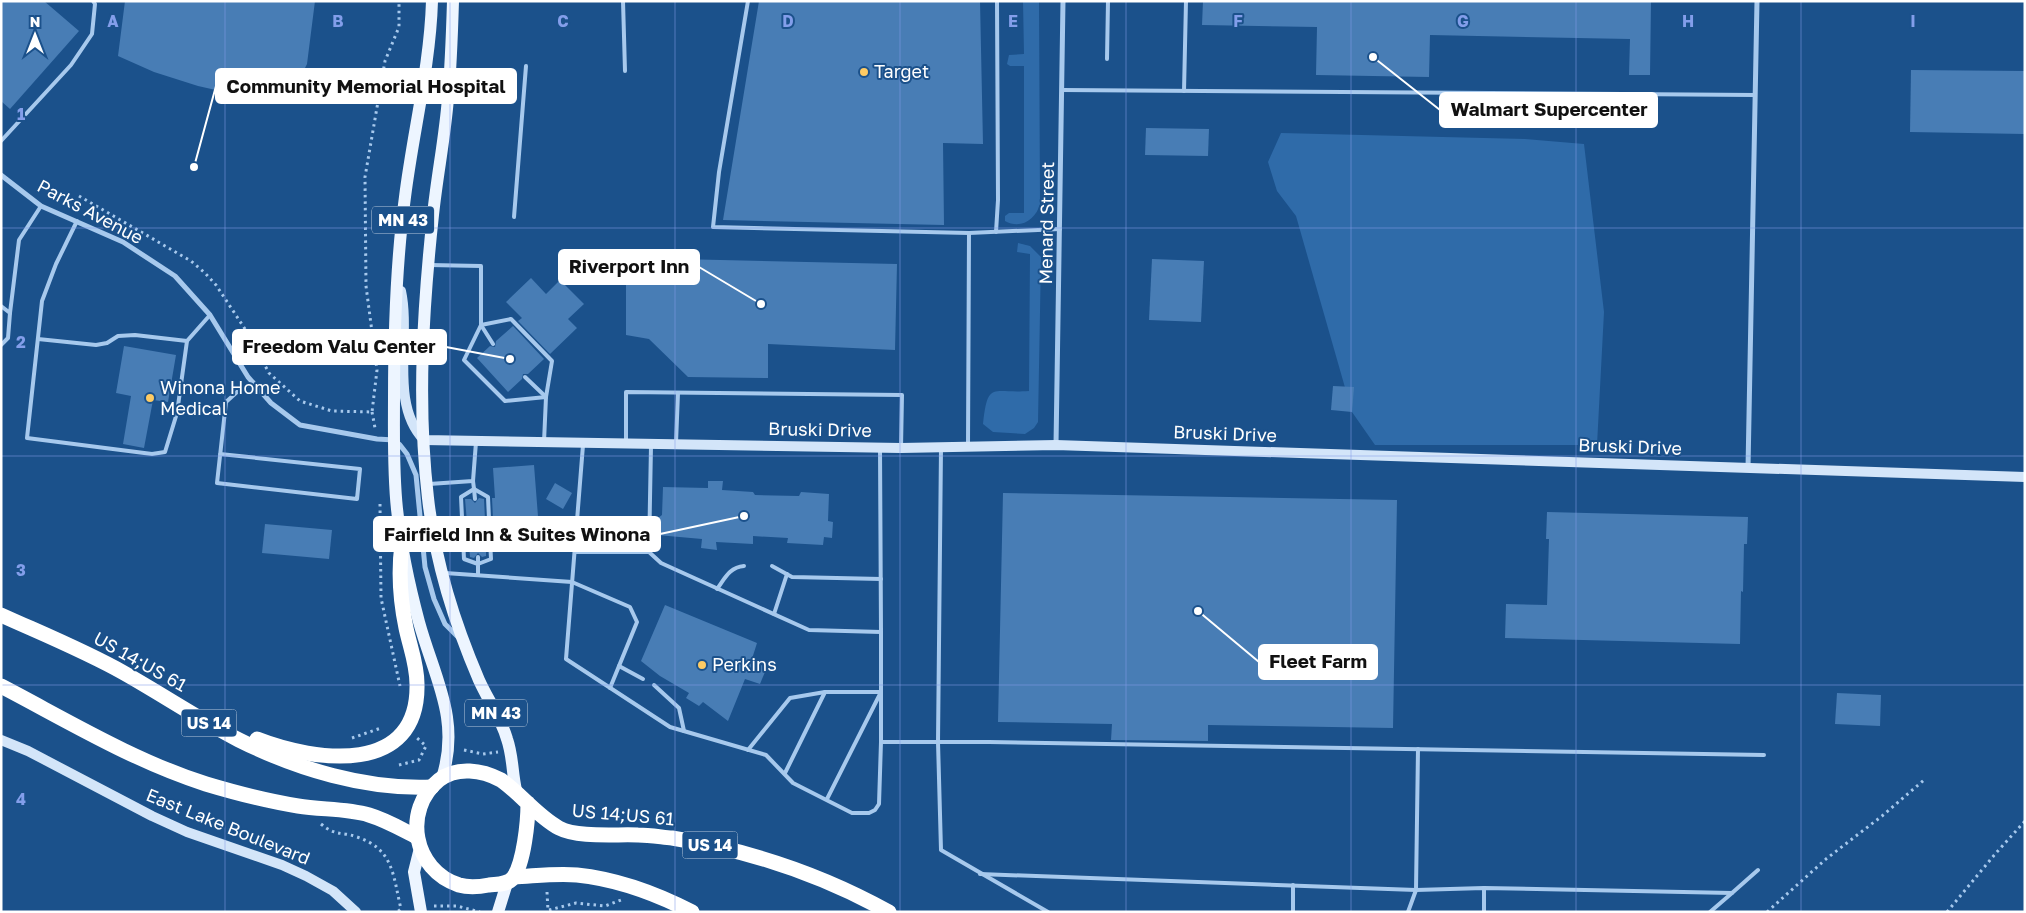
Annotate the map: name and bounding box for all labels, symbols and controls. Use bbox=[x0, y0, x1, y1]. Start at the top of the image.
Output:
north arrow bbox=[10, 10, 60, 60]
text: A bbox=[107, 11, 119, 31]
text: B bbox=[332, 11, 344, 31]
text: C bbox=[557, 11, 569, 31]
text: D bbox=[782, 11, 794, 31]
text: E bbox=[1008, 11, 1018, 31]
text: F bbox=[1233, 11, 1243, 31]
text: G bbox=[1457, 11, 1469, 31]
text: H bbox=[1682, 11, 1694, 31]
text: I bbox=[1910, 11, 1916, 31]
text: N bbox=[30, 13, 40, 30]
place label: Target bbox=[874, 60, 929, 82]
marker: Target bbox=[858, 66, 870, 78]
callout: Community Memorial Hospital bbox=[216, 69, 516, 103]
text: Community Memorial Hospital bbox=[226, 74, 506, 97]
callout: Walmart Supercenter bbox=[1440, 93, 1657, 127]
text: Walmart Supercenter bbox=[1450, 97, 1648, 120]
text: 1 bbox=[17, 104, 25, 124]
street label: Menard Street bbox=[1034, 161, 1058, 285]
street label: Parks Avenue bbox=[34, 174, 147, 248]
road number: MN 43 bbox=[372, 206, 434, 234]
callout: Riverport Inn bbox=[559, 250, 699, 284]
text: Riverport Inn bbox=[569, 254, 689, 277]
callout: Freedom Valu Center bbox=[233, 330, 446, 364]
text: 2 bbox=[16, 332, 26, 352]
text: Freedom Valu Center bbox=[242, 334, 436, 357]
place label: Winona Home Medical bbox=[160, 376, 281, 419]
marker: Winona Home Medical bbox=[144, 392, 156, 404]
street label: Bruski Drive bbox=[768, 417, 872, 441]
street label: Bruski Drive bbox=[1173, 420, 1277, 446]
street label: Bruski Drive bbox=[1578, 433, 1682, 459]
callout: Fairfield Inn & Suites Winona bbox=[374, 517, 660, 551]
text: Fairfield Inn & Suites Winona bbox=[384, 522, 650, 545]
text: 3 bbox=[16, 560, 26, 580]
street label: US 14;US 61 bbox=[90, 627, 191, 696]
callout: Fleet Farm bbox=[1259, 645, 1377, 679]
text: Fleet Farm bbox=[1269, 649, 1367, 672]
place label: Perkins bbox=[712, 653, 777, 675]
marker: Perkins bbox=[696, 659, 708, 671]
road number: MN 43 bbox=[465, 700, 527, 726]
road number: US 14 bbox=[182, 710, 236, 736]
street label: East Lake Boulevard bbox=[143, 783, 313, 869]
text: 4 bbox=[16, 789, 26, 809]
street label: US 14;US 61 bbox=[571, 799, 676, 829]
road number: US 14 bbox=[682, 832, 738, 858]

